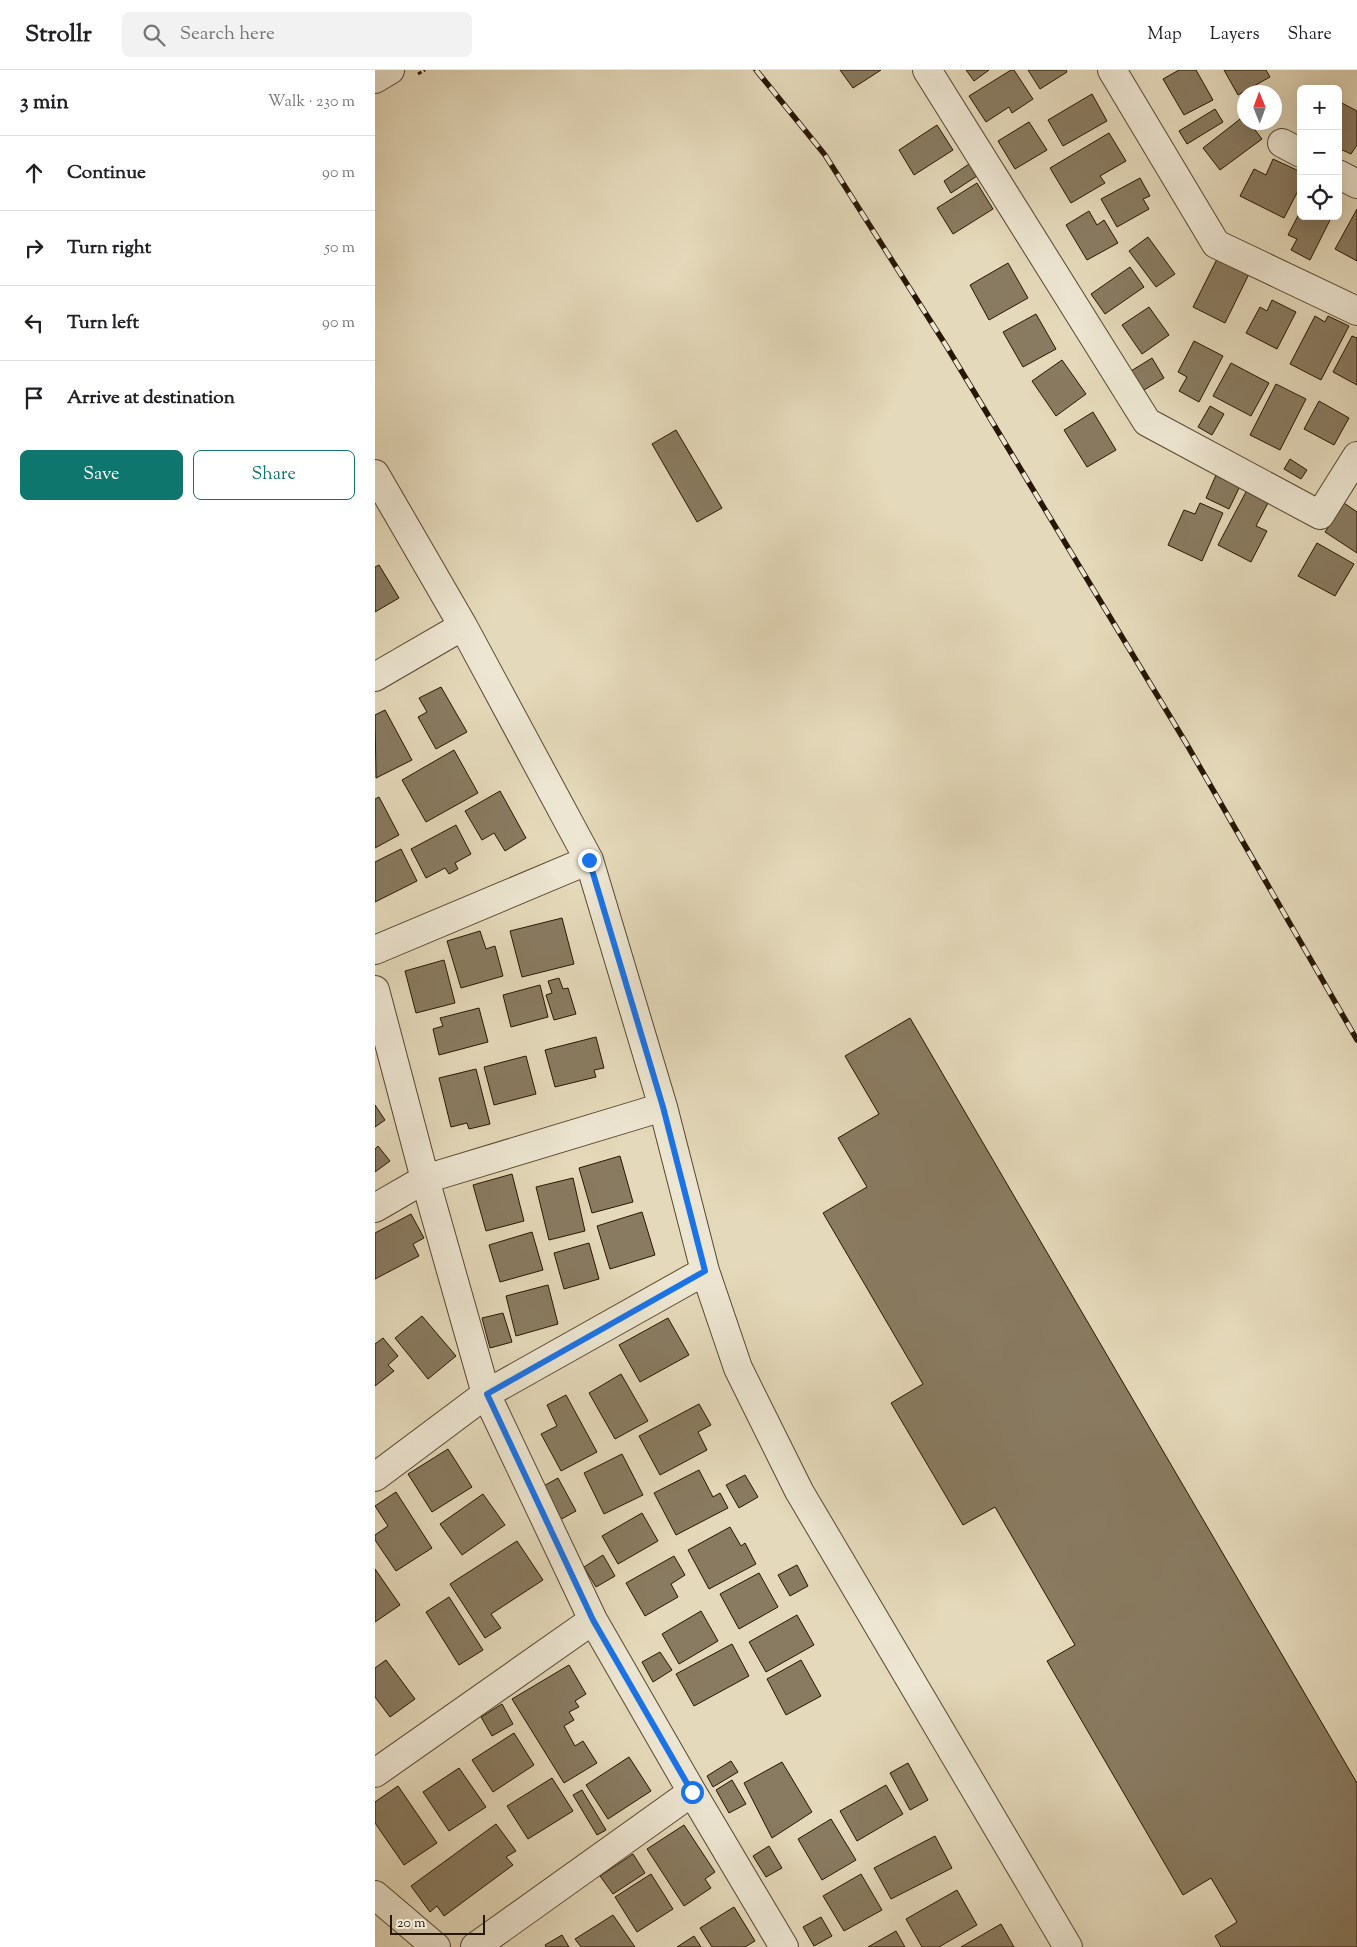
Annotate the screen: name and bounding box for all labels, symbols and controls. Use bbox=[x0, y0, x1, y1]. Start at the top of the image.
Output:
search box bbox=[122, 12, 472, 57]
text: Strollr bbox=[25, 18, 92, 52]
icon: search bbox=[140, 21, 168, 49]
text: Search here bbox=[180, 21, 275, 48]
text: Map bbox=[1147, 22, 1182, 48]
text: Layers bbox=[1210, 22, 1260, 48]
text: Share bbox=[1288, 22, 1332, 48]
north arrow bbox=[1237, 85, 1282, 130]
map controls bbox=[1297, 85, 1342, 220]
button: + bbox=[1297, 85, 1342, 130]
text: 3 min bbox=[20, 88, 69, 118]
text: Walk · 230 m bbox=[268, 91, 355, 114]
button: − bbox=[1297, 130, 1342, 175]
icon: ahead bbox=[20, 159, 48, 187]
text: Continue bbox=[67, 160, 146, 187]
text: 90 m bbox=[322, 162, 355, 185]
button: locate bbox=[1297, 175, 1342, 220]
icon: right bbox=[20, 234, 48, 262]
text: Turn right bbox=[67, 235, 151, 262]
text: 50 m bbox=[324, 237, 355, 260]
icon: left bbox=[20, 309, 48, 337]
text: Turn left bbox=[67, 310, 139, 337]
text: 90 m bbox=[322, 312, 355, 335]
icon: arrive bbox=[20, 384, 48, 412]
text: Arrive at destination bbox=[67, 385, 235, 412]
button: Save bbox=[20, 450, 183, 500]
button: Share bbox=[193, 450, 355, 500]
route end bbox=[578, 849, 601, 872]
route start bbox=[681, 1781, 704, 1804]
scale bar bbox=[390, 1912, 485, 1935]
text: 20 m bbox=[397, 1914, 426, 1934]

